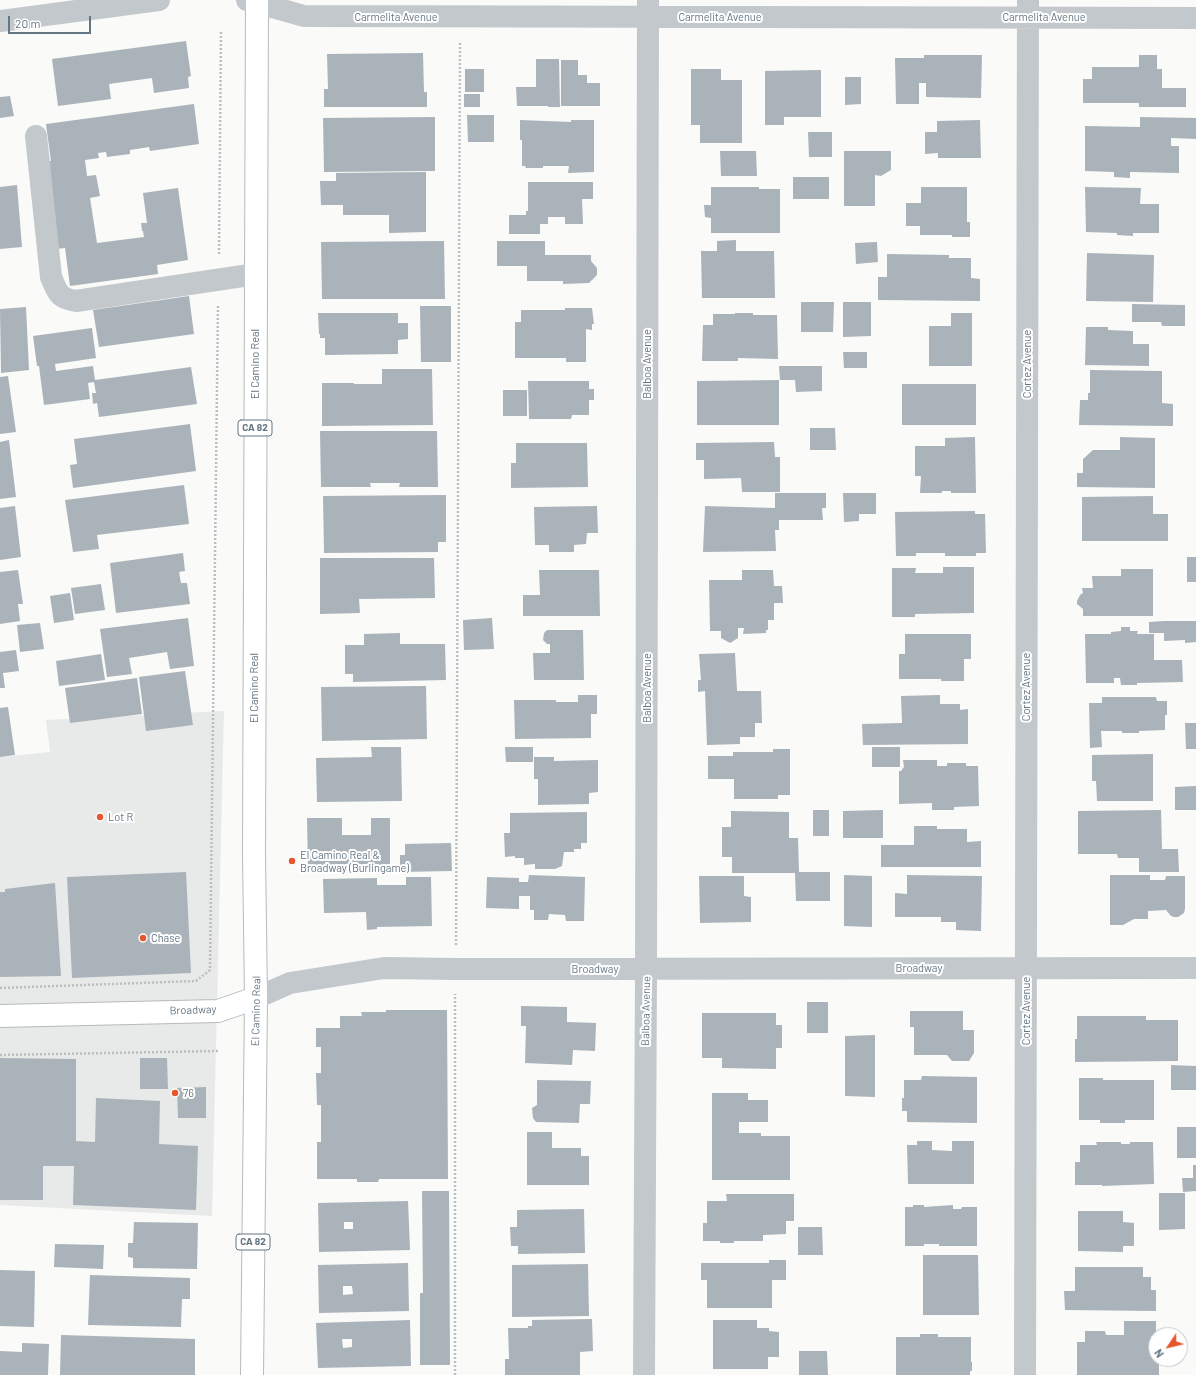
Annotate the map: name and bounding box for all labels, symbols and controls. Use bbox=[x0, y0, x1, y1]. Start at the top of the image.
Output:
scale bar bbox=[10, 8, 93, 34]
street label: Carmelita Avenue bbox=[354, 10, 438, 24]
street label: Carmelita Avenue bbox=[678, 10, 762, 24]
street label: Carmelita Avenue bbox=[1002, 10, 1086, 24]
text: 20 m bbox=[15, 16, 41, 30]
street label: El Camino Real bbox=[248, 329, 262, 399]
street label: Balboa Avenue bbox=[640, 329, 654, 399]
street label: Cortez Avenue bbox=[1020, 330, 1034, 398]
road number: CA 82 bbox=[238, 420, 272, 436]
street label: El Camino Real bbox=[247, 653, 261, 723]
street label: Balboa Avenue bbox=[640, 653, 654, 723]
street label: Cortez Avenue bbox=[1019, 653, 1033, 721]
place label: Lot R bbox=[108, 810, 133, 824]
marker: Lot R bbox=[95, 812, 105, 822]
place label: El Camino Real & Broadway (Burlingame) bbox=[300, 848, 409, 874]
marker: El Camino Real & Broadway (Burlingame) bbox=[287, 856, 297, 866]
place label: Chase bbox=[151, 931, 180, 945]
marker: Chase bbox=[138, 933, 148, 943]
street label: Broadway bbox=[896, 961, 942, 975]
street label: Broadway bbox=[572, 962, 618, 976]
street label: El Camino Real bbox=[249, 976, 263, 1046]
street label: Balboa Avenue bbox=[639, 976, 653, 1046]
street label: Cortez Avenue bbox=[1019, 977, 1033, 1045]
street label: Broadway bbox=[169, 1003, 217, 1017]
place label: 76 bbox=[183, 1086, 194, 1100]
marker: 76 bbox=[170, 1088, 180, 1098]
road number: CA 82 bbox=[236, 1234, 270, 1250]
north arrow bbox=[1148, 1327, 1188, 1367]
text: N bbox=[1151, 1347, 1166, 1360]

